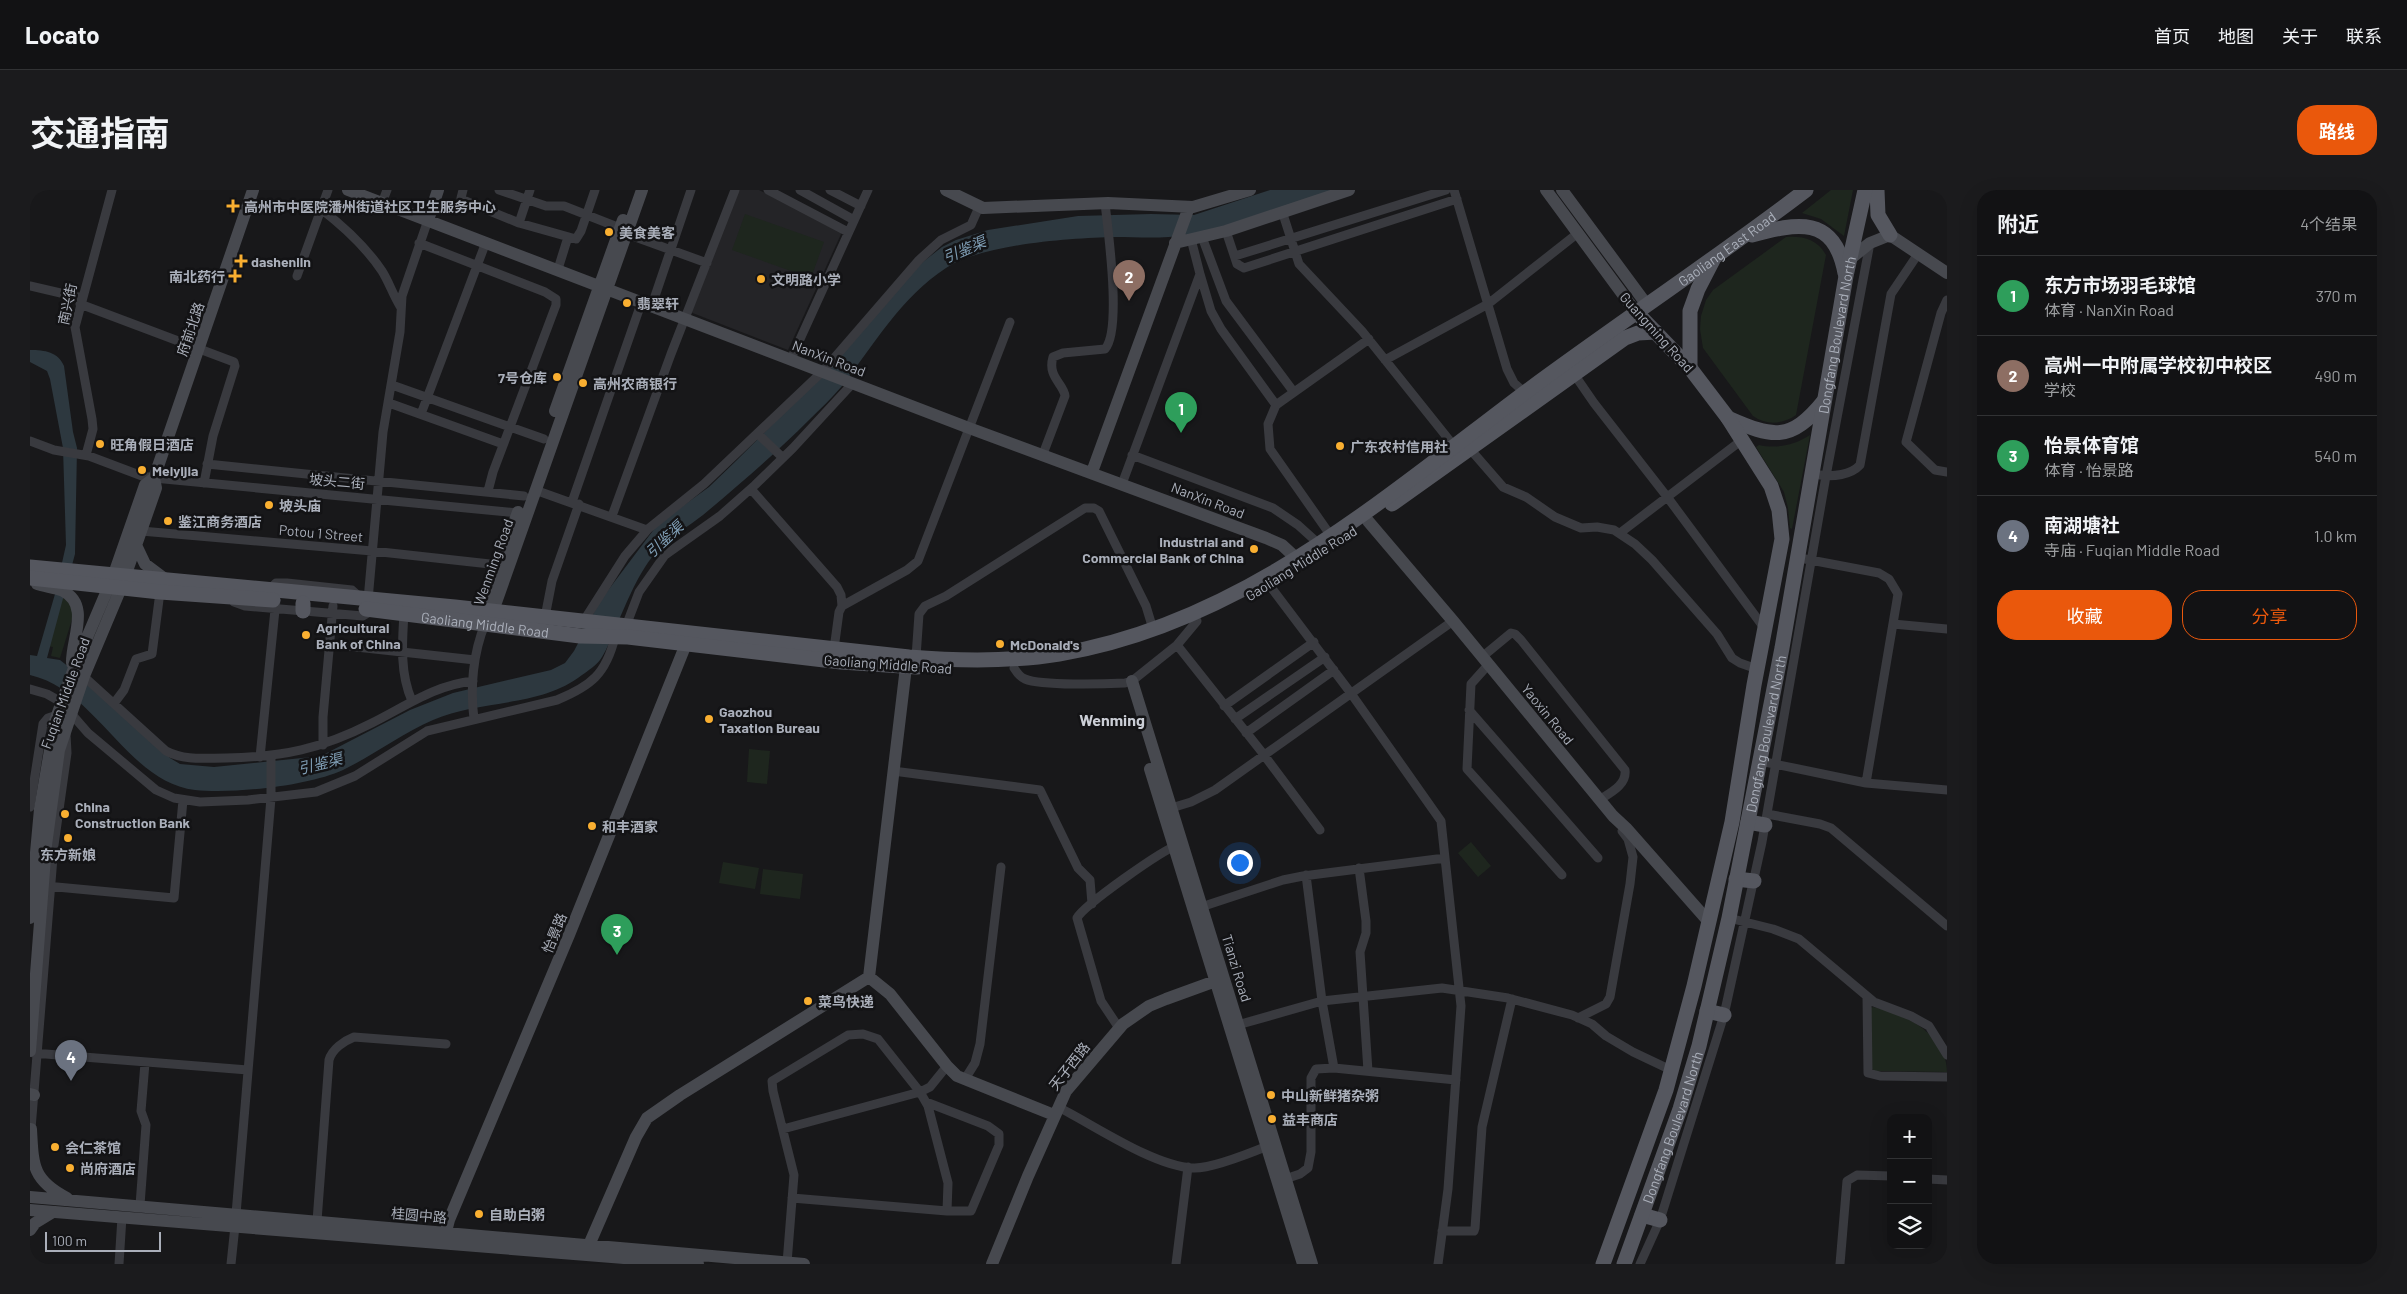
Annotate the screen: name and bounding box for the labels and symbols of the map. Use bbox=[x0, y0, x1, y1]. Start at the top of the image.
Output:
place label: 高州市中医院潘州街道社区卫生服务中心 bbox=[244, 198, 496, 215]
marker: 高州市中医院潘州街道社区卫生服务中心 bbox=[226, 199, 240, 213]
street label: Gaoliang East Road bbox=[1674, 207, 1779, 289]
place label: 美食美客 bbox=[619, 224, 675, 241]
marker: 美食美客 bbox=[603, 226, 615, 238]
water label: 引鉴渠 bbox=[940, 231, 990, 266]
place label: dashenlin bbox=[251, 253, 311, 270]
street label: Dongfang Boulevard North bbox=[1814, 254, 1859, 415]
marker: dashenlin bbox=[235, 255, 247, 267]
pin: 2 bbox=[1113, 260, 1145, 301]
place label: 南北药行 bbox=[169, 268, 225, 285]
marker: 南北药行 bbox=[229, 270, 241, 282]
place label: 文明路小学 bbox=[771, 271, 841, 288]
marker: 文明路小学 bbox=[755, 273, 767, 285]
street label: 南兴街 bbox=[54, 282, 80, 326]
street label: Guangming Road bbox=[1616, 288, 1698, 376]
place label: 翡翠轩 bbox=[637, 295, 679, 312]
marker: 翡翠轩 bbox=[621, 297, 633, 309]
street label: 府前北路 bbox=[173, 300, 207, 358]
street label: NanXin Road bbox=[790, 336, 868, 380]
place label: 7号仓库 bbox=[498, 369, 547, 386]
marker: 7号仓库 bbox=[551, 371, 563, 383]
place label: 高州农商银行 bbox=[593, 375, 677, 392]
marker: 高州农商银行 bbox=[577, 377, 589, 389]
pin: 1 bbox=[1165, 392, 1197, 433]
place label: 旺角假日酒店 bbox=[110, 436, 194, 453]
marker: 旺角假日酒店 bbox=[94, 438, 106, 450]
place label: 广东农村信用社 bbox=[1350, 438, 1448, 455]
marker: 广东农村信用社 bbox=[1334, 440, 1346, 452]
place label: Meiyijia bbox=[152, 462, 198, 479]
marker: Meiyijia bbox=[136, 464, 148, 476]
street label: 坡头二街 bbox=[308, 470, 366, 492]
street label: NanXin Road bbox=[1169, 478, 1247, 522]
place label: 坡头庙 bbox=[279, 497, 321, 514]
marker: 坡头庙 bbox=[263, 499, 275, 511]
place label: 鉴江商务酒店 bbox=[178, 513, 262, 530]
marker: 鉴江商务酒店 bbox=[162, 515, 174, 527]
water label: 引鉴渠 bbox=[641, 516, 688, 561]
street label: Wenming Road bbox=[470, 517, 516, 607]
street label: Potou 1 Street bbox=[278, 521, 364, 545]
street label: Gaoliang Middle Road bbox=[1242, 522, 1360, 604]
place label: Industrial and Commercial Bank of China bbox=[1082, 533, 1244, 566]
marker: Industrial and Commercial Bank of China bbox=[1248, 543, 1260, 555]
street label: Gaoliang Middle Road bbox=[420, 608, 550, 640]
place label: Agricultural Bank of China bbox=[316, 619, 401, 652]
marker: Agricultural Bank of China bbox=[300, 629, 312, 641]
street label: Fuqian Middle Road bbox=[37, 635, 93, 751]
place label: McDonald's bbox=[1010, 636, 1079, 653]
marker: McDonald's bbox=[994, 638, 1006, 650]
street label: Gaoliang Middle Road bbox=[823, 651, 953, 677]
street label: Dongfang Boulevard North bbox=[1741, 654, 1789, 814]
street label: Yaoxin Road bbox=[1518, 680, 1578, 748]
place label: Gaozhou Taxation Bureau bbox=[719, 703, 820, 736]
district label: Wenming bbox=[1079, 710, 1145, 729]
marker: Gaozhou Taxation Bureau bbox=[703, 713, 715, 725]
water label: 引鉴渠 bbox=[296, 748, 346, 777]
place label: China Construction Bank bbox=[75, 798, 191, 831]
marker: China Construction Bank bbox=[59, 808, 71, 820]
place label: 和丰酒家 bbox=[602, 818, 658, 835]
marker: 和丰酒家 bbox=[586, 820, 598, 832]
marker: 东方新娘 bbox=[62, 832, 74, 844]
place label: 东方新娘 bbox=[40, 846, 96, 863]
your location bbox=[1227, 850, 1253, 876]
street label: 怡景路 bbox=[538, 910, 570, 956]
pin: 3 bbox=[601, 914, 633, 955]
street label: Tianzi Road bbox=[1219, 932, 1255, 1004]
place label: 菜鸟快递 bbox=[818, 993, 874, 1010]
marker: 菜鸟快递 bbox=[802, 995, 814, 1007]
street label: 天子西路 bbox=[1045, 1039, 1093, 1093]
pin: 4 bbox=[55, 1040, 87, 1081]
street label: Dongfang Boulevard North bbox=[1638, 1049, 1705, 1206]
place label: 中山新鲜猪杂粥 bbox=[1281, 1087, 1379, 1104]
marker: 中山新鲜猪杂粥 bbox=[1265, 1089, 1277, 1101]
place label: 益丰商店 bbox=[1282, 1111, 1338, 1128]
marker: 益丰商店 bbox=[1266, 1113, 1278, 1125]
place label: 会仁茶馆 bbox=[65, 1139, 121, 1156]
marker: 会仁茶馆 bbox=[49, 1141, 61, 1153]
place label: 尚府酒店 bbox=[80, 1160, 136, 1177]
marker: 尚府酒店 bbox=[64, 1162, 76, 1174]
street label: 桂圆中路 bbox=[390, 1204, 448, 1226]
place label: 自助白粥 bbox=[489, 1206, 545, 1223]
marker: 自助白粥 bbox=[473, 1208, 485, 1220]
scale bar bbox=[45, 1229, 161, 1252]

